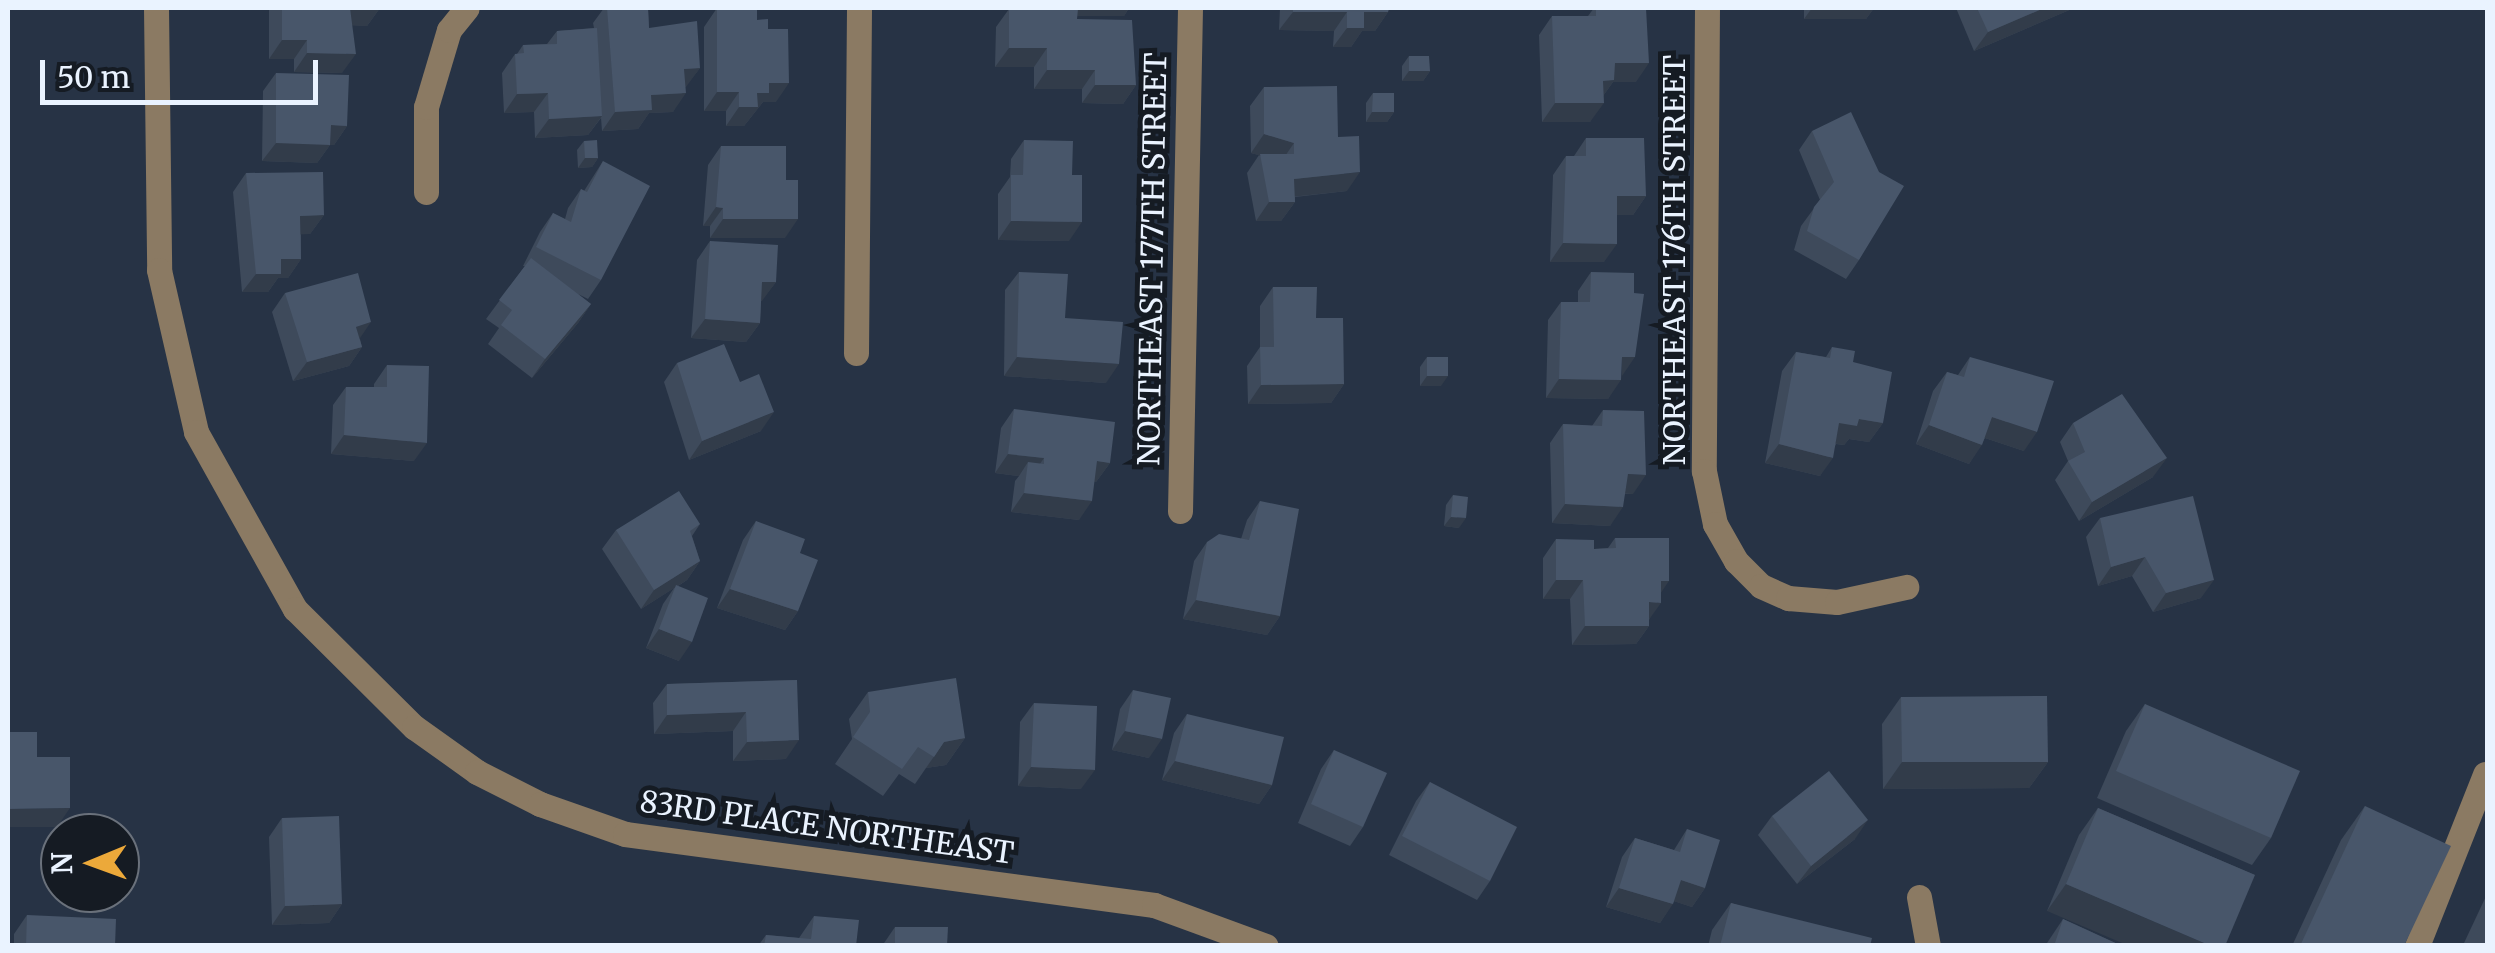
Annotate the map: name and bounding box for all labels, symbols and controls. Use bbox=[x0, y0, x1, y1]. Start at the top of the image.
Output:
scale bar bbox=[45, 40, 322, 102]
street label: NORTHEAST 177TH STREET bbox=[1130, 52, 1174, 466]
street label: NORTHEAST 176TH STREET bbox=[1656, 55, 1692, 465]
text: 50 m bbox=[57, 58, 130, 96]
street label: 83RD PLACE NORTHEAST bbox=[638, 783, 1016, 871]
north arrow bbox=[40, 813, 140, 913]
text: N bbox=[44, 852, 80, 875]

